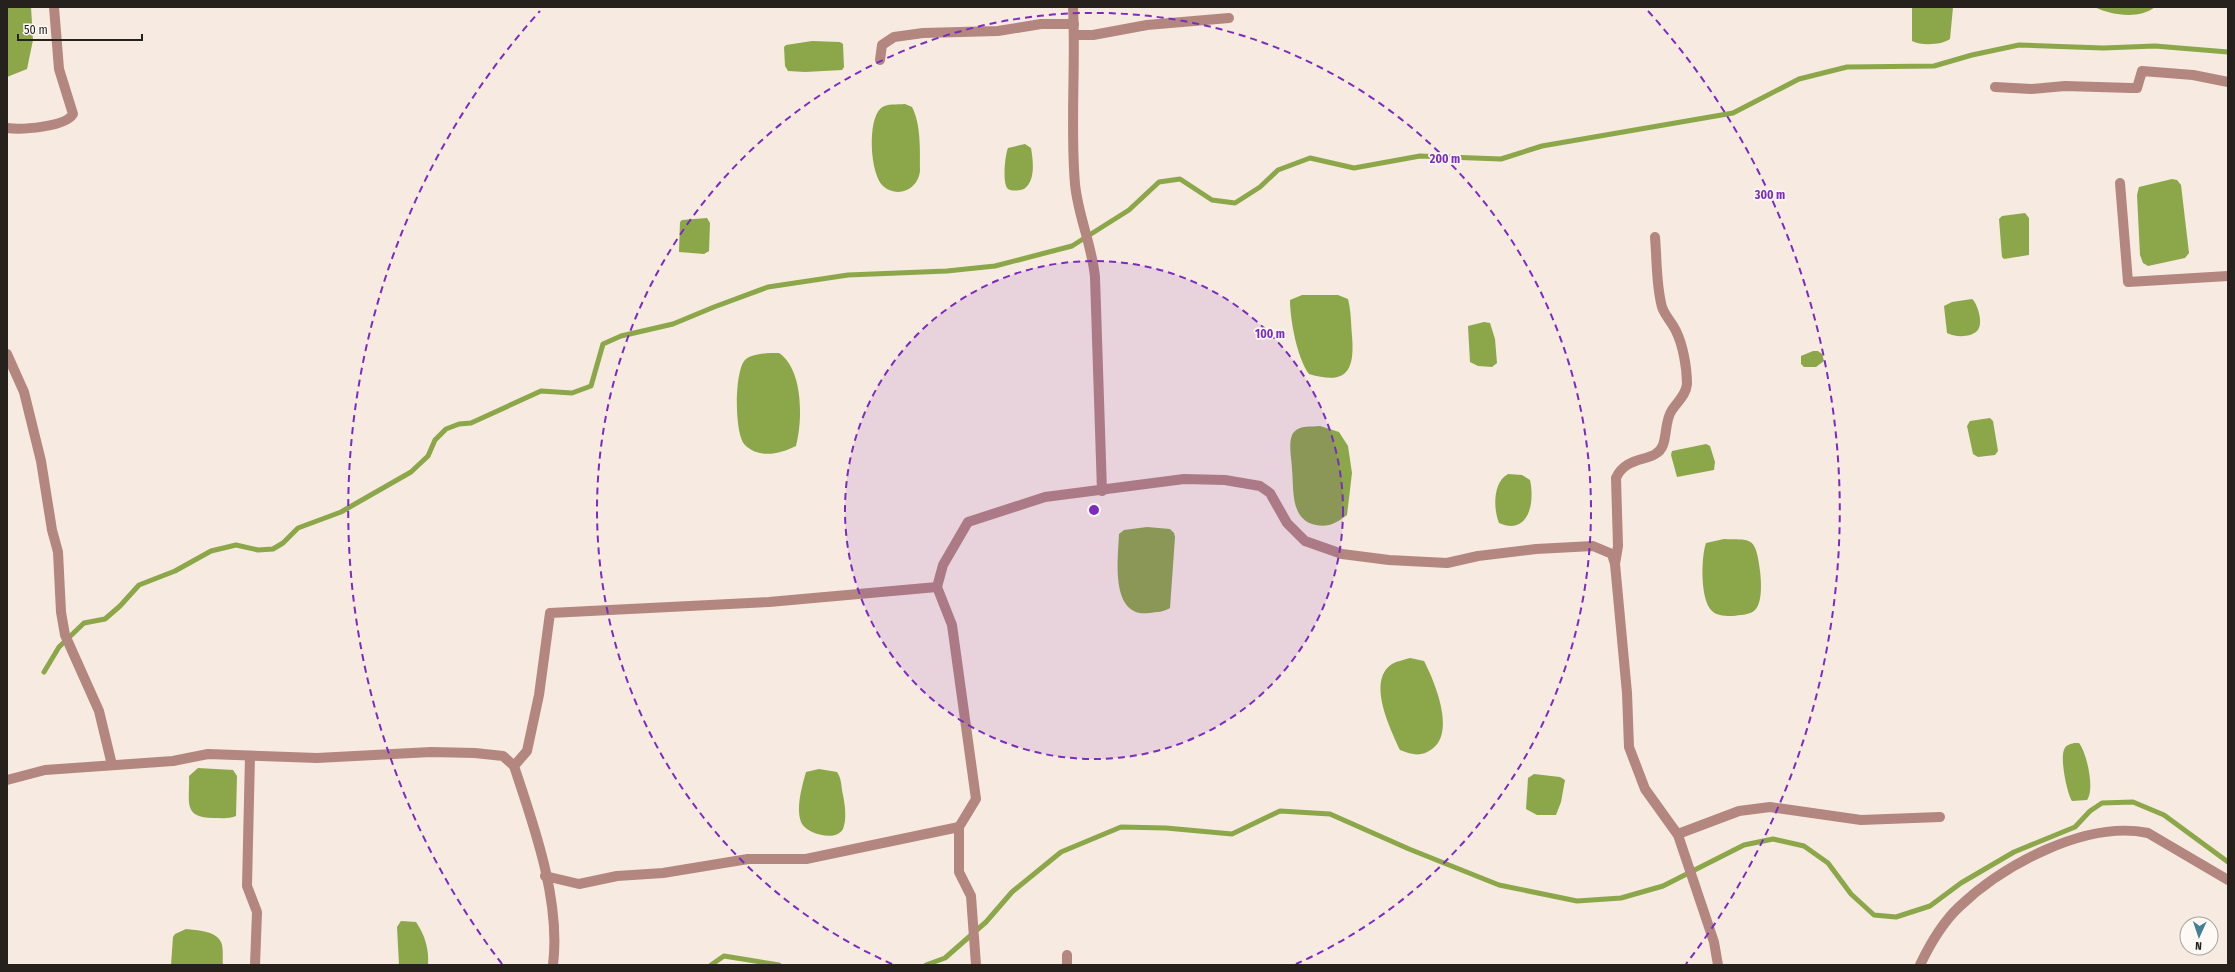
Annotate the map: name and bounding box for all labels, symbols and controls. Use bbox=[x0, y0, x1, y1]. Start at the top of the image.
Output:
scale bar bbox=[18, 16, 142, 42]
text: 50 m bbox=[24, 23, 48, 37]
text: 200 m bbox=[1429, 152, 1460, 166]
text: 300 m bbox=[1754, 188, 1785, 202]
text: 100 m bbox=[1255, 327, 1285, 341]
centre of rings bbox=[1087, 503, 1101, 517]
north arrow bbox=[2179, 916, 2219, 956]
text: N bbox=[2195, 939, 2202, 952]

